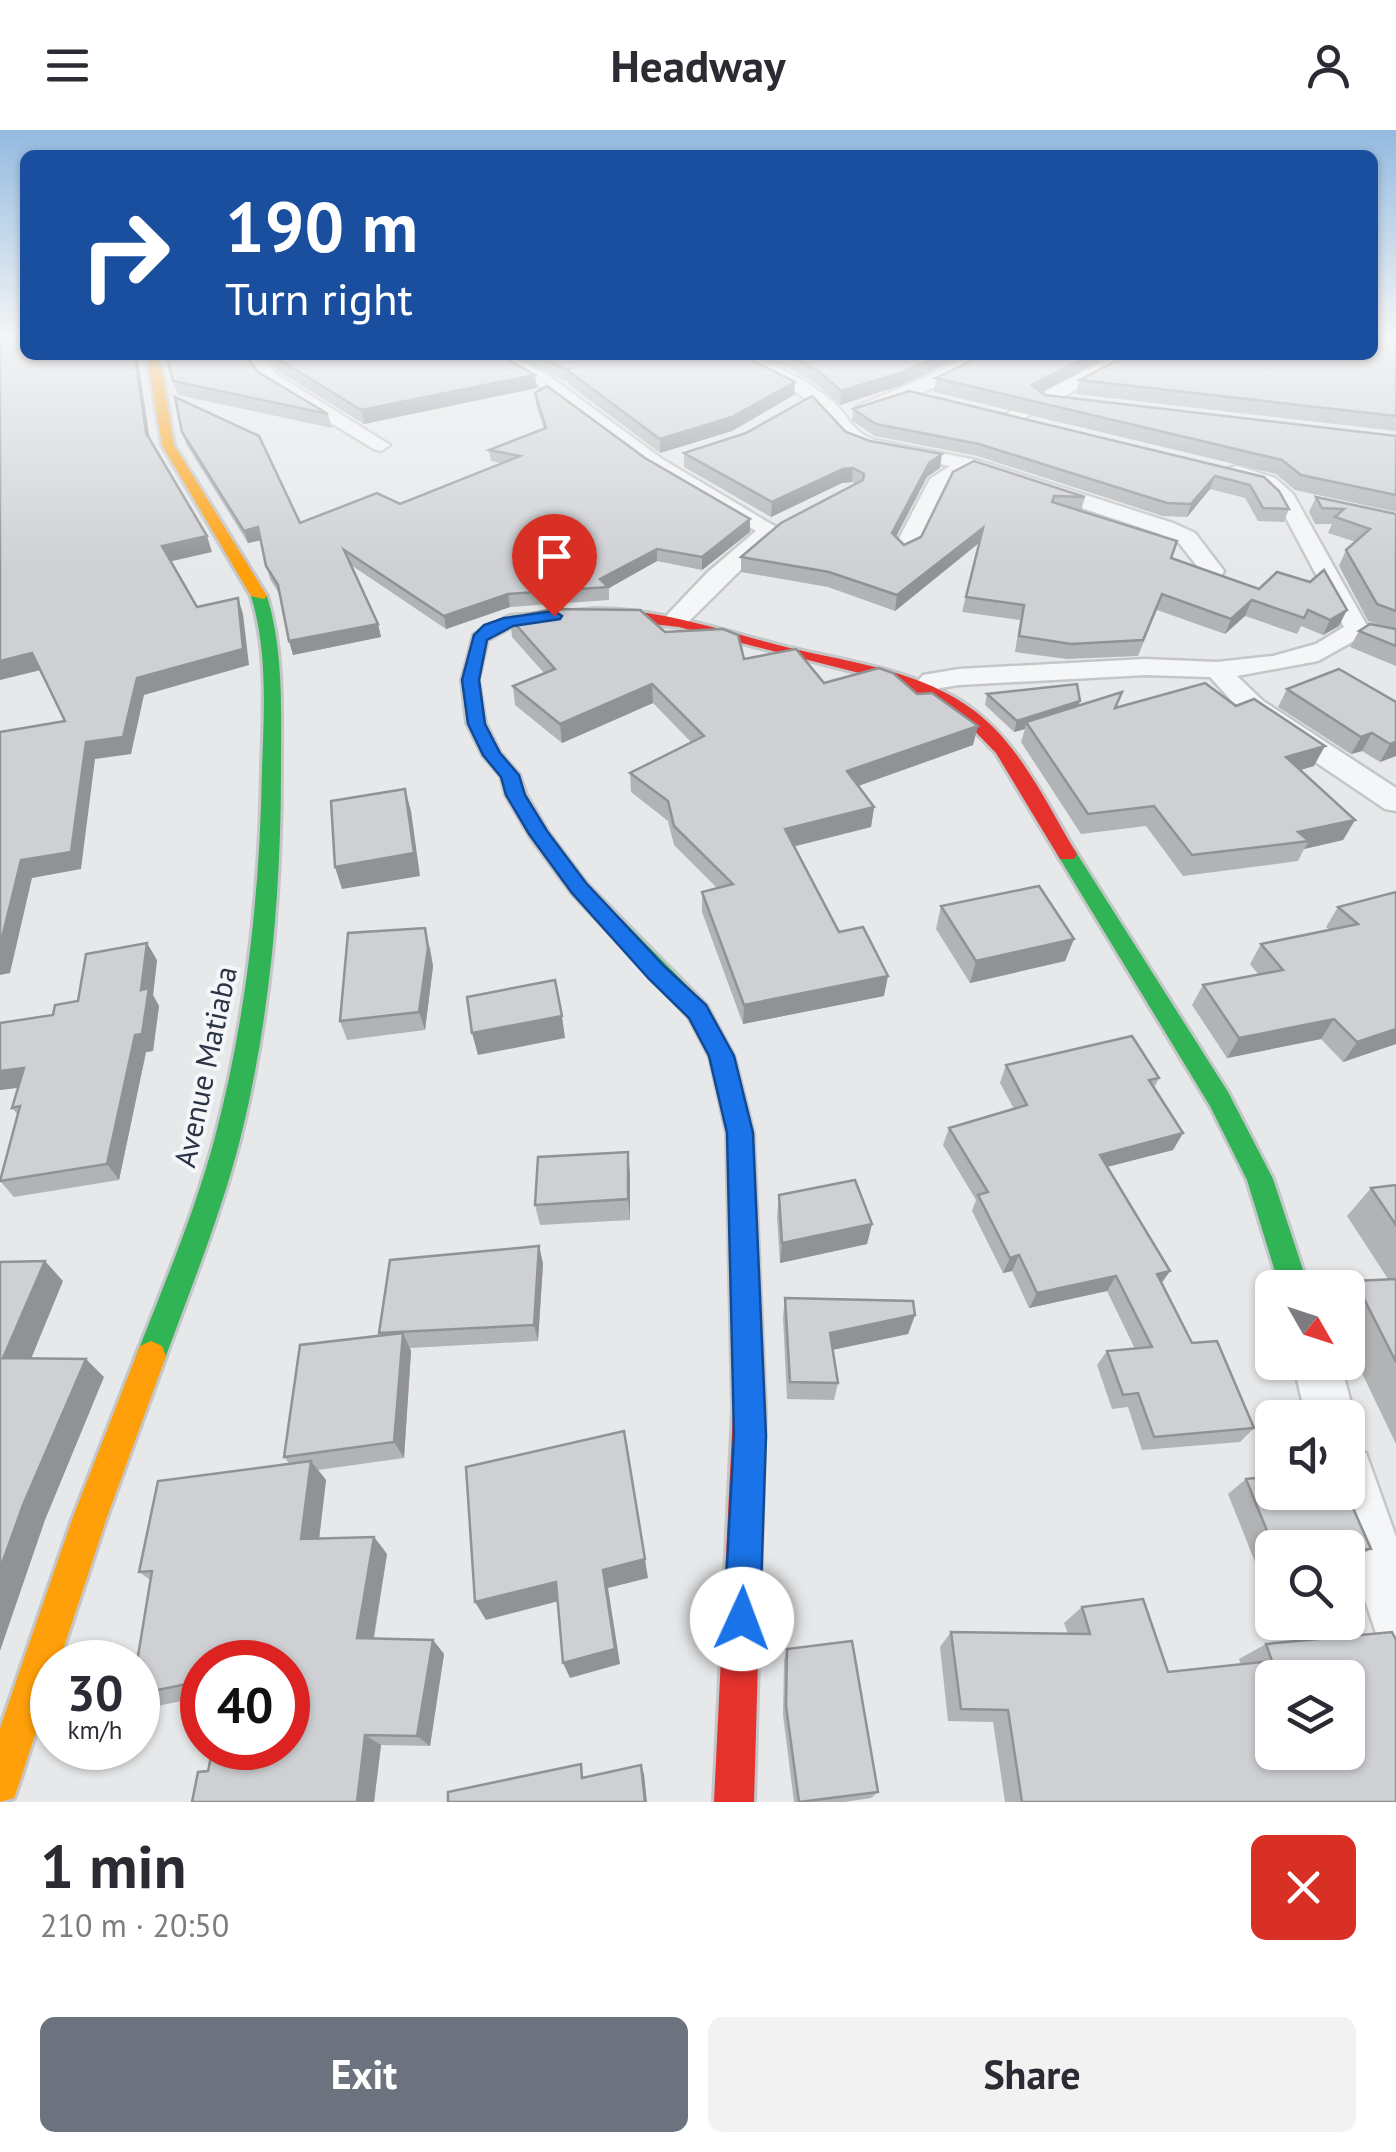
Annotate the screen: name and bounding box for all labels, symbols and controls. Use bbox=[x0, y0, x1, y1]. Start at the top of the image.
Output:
text: Headway bbox=[610, 36, 786, 94]
icon: menu bbox=[40, 38, 95, 93]
icon: person bbox=[1301, 38, 1356, 93]
text: 190 m bbox=[225, 181, 418, 271]
icon: right bbox=[60, 190, 190, 320]
text: Turn right bbox=[225, 269, 413, 327]
pin bbox=[512, 514, 597, 617]
icon: arrive bbox=[527, 529, 582, 584]
street label: Avenue Matiaba bbox=[164, 963, 245, 1171]
north arrow bbox=[1255, 1270, 1365, 1380]
map controls bbox=[1255, 1270, 1365, 1770]
button: sound bbox=[1255, 1400, 1365, 1510]
button: search bbox=[1255, 1530, 1365, 1640]
position arrow bbox=[690, 1567, 794, 1671]
speed limit sign: 40 bbox=[180, 1640, 310, 1770]
text: 30 bbox=[67, 1660, 123, 1725]
button: layers bbox=[1255, 1660, 1365, 1770]
text: km/h bbox=[68, 1714, 122, 1746]
text: 1 min bbox=[40, 1827, 186, 1905]
button: close bbox=[1251, 1835, 1356, 1940]
text: 210 m · 20:50 bbox=[40, 1904, 229, 1946]
button: Exit bbox=[40, 2017, 688, 2132]
button: Share bbox=[708, 2017, 1356, 2132]

